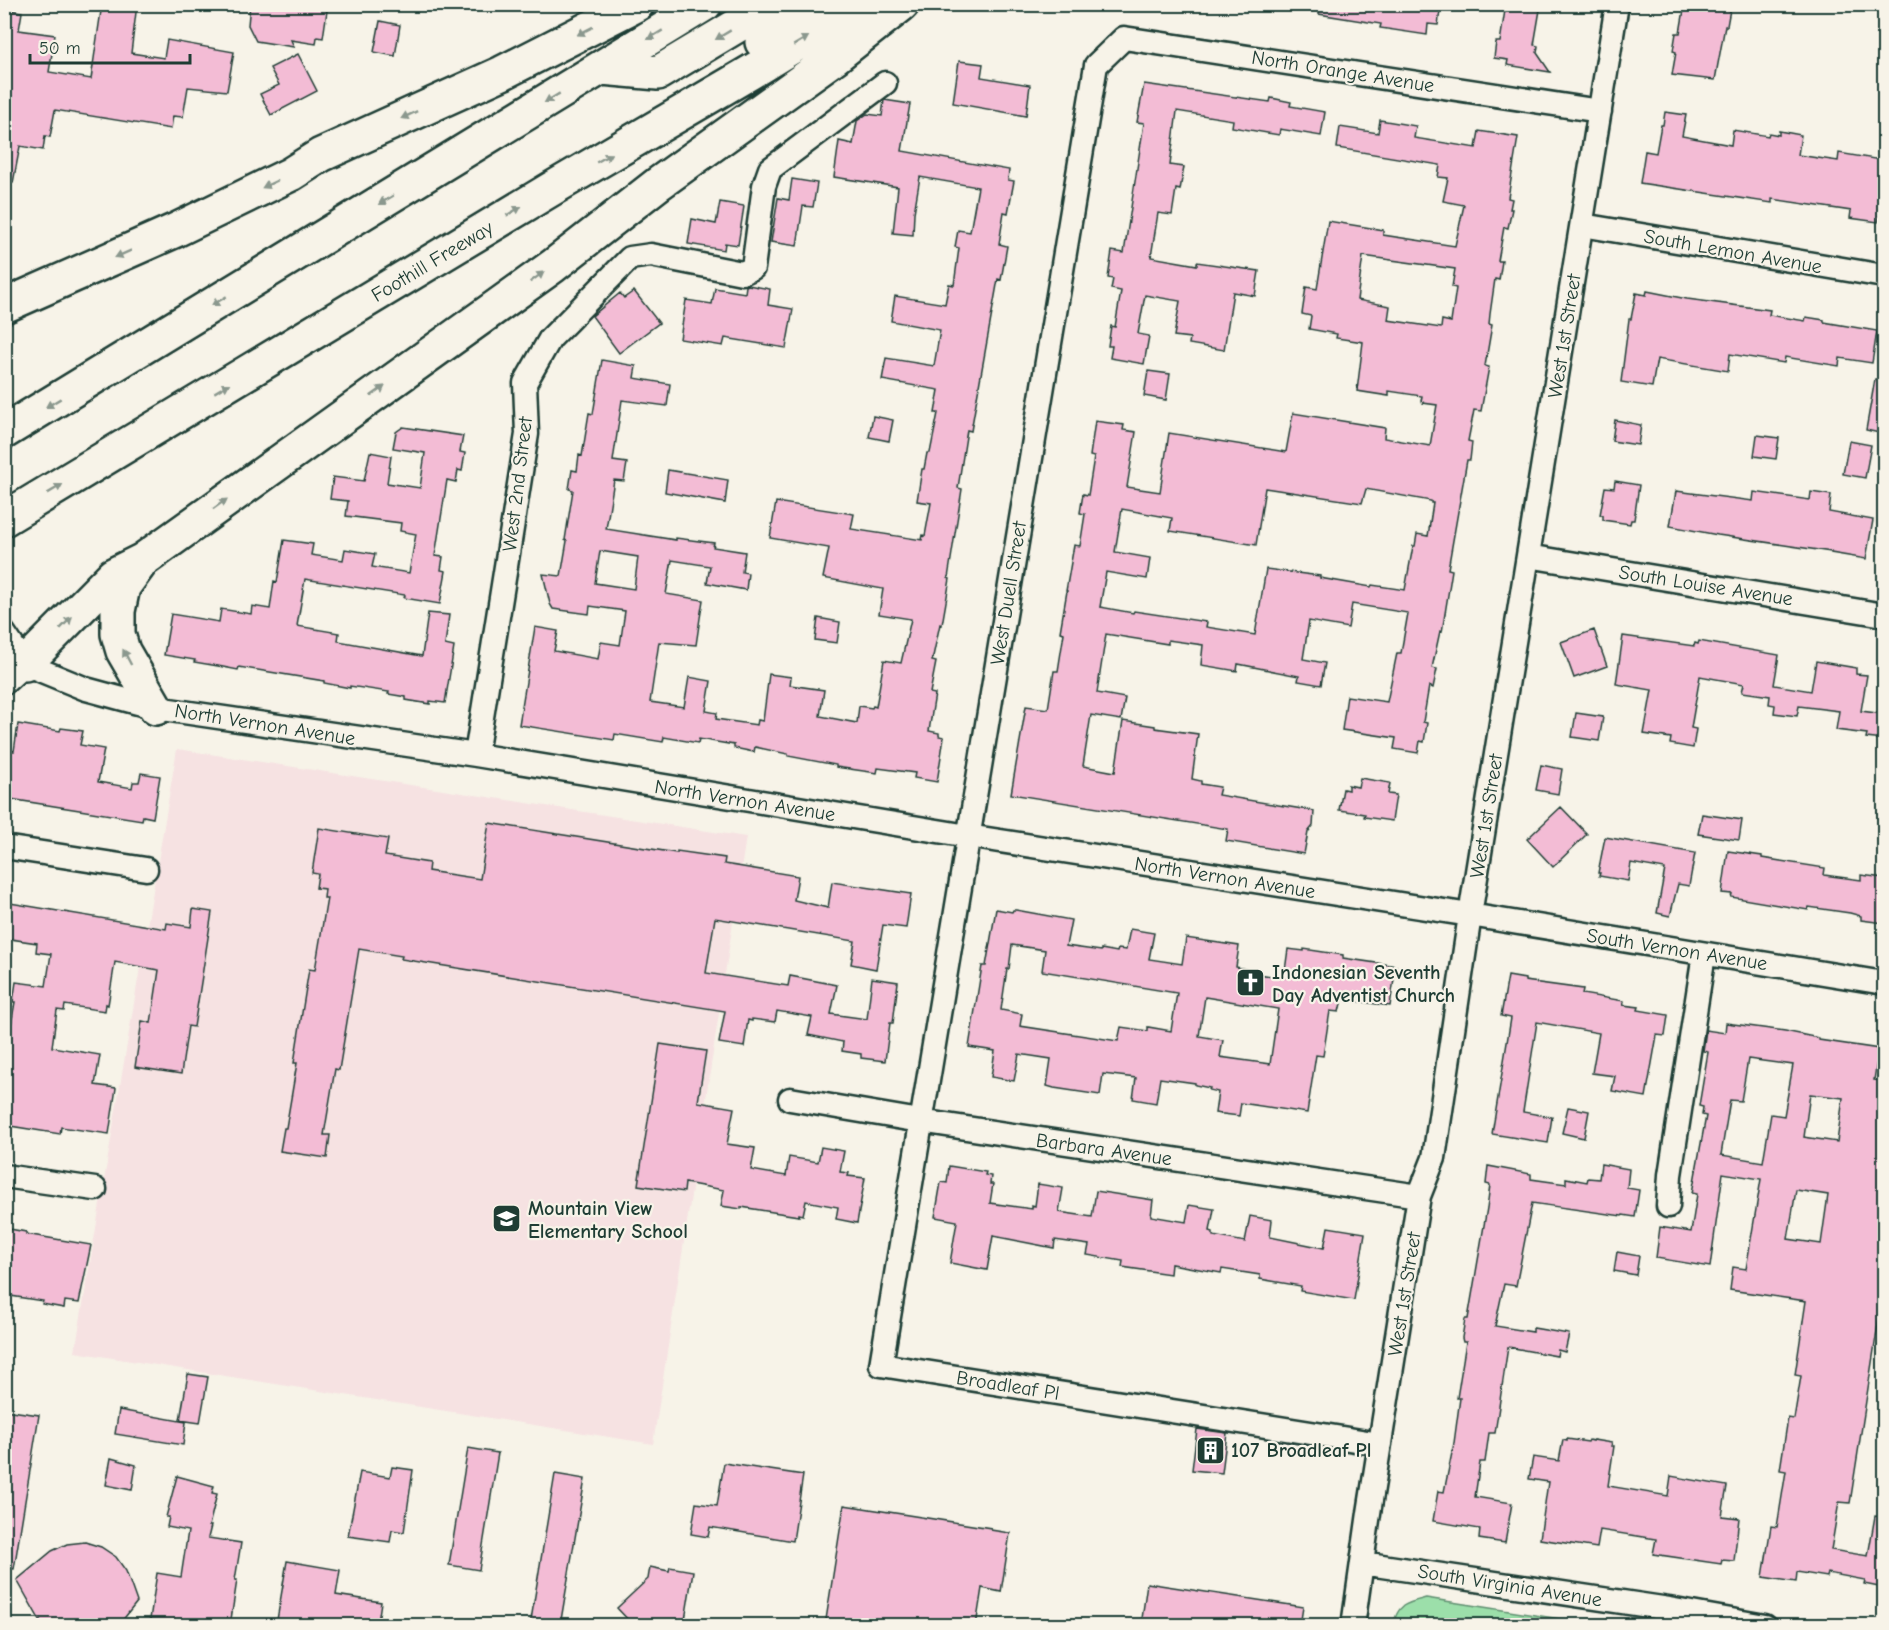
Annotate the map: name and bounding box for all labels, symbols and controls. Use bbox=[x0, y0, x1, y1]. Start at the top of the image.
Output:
one-way arrow bbox=[576, 26, 593, 36]
scale bar bbox=[30, 27, 190, 65]
one-way arrow bbox=[647, 29, 664, 40]
one-way arrow bbox=[715, 29, 731, 40]
one-way arrow bbox=[793, 36, 809, 47]
text: 50 m bbox=[39, 38, 81, 59]
street label: North Orange Avenue bbox=[1250, 46, 1436, 97]
one-way arrow bbox=[544, 93, 560, 104]
one-way arrow bbox=[400, 111, 417, 120]
one-way arrow bbox=[596, 153, 612, 164]
one-way arrow bbox=[262, 179, 279, 188]
one-way arrow bbox=[378, 194, 394, 205]
one-way arrow bbox=[506, 206, 522, 217]
street label: Foothill Freeway bbox=[367, 216, 497, 307]
street label: South Lemon Avenue bbox=[1642, 225, 1824, 278]
one-way arrow bbox=[114, 249, 132, 259]
street label: West 1st Street bbox=[1543, 271, 1586, 400]
one-way arrow bbox=[529, 272, 545, 284]
one-way arrow bbox=[211, 296, 227, 307]
one-way arrow bbox=[214, 383, 231, 393]
one-way arrow bbox=[370, 385, 386, 397]
one-way arrow bbox=[45, 397, 61, 408]
street label: West 2nd Street bbox=[498, 414, 537, 553]
one-way arrow bbox=[47, 483, 63, 494]
one-way arrow bbox=[211, 498, 227, 510]
street label: West Duell Street bbox=[986, 518, 1031, 667]
street label: South Louise Avenue bbox=[1617, 560, 1795, 611]
one-way arrow bbox=[59, 616, 73, 630]
one-way arrow bbox=[122, 648, 132, 665]
street label: North Vernon Avenue bbox=[173, 699, 357, 750]
street label: West 1st Street bbox=[1465, 751, 1508, 880]
street label: North Vernon Avenue bbox=[653, 775, 837, 826]
street label: North Vernon Avenue bbox=[1133, 852, 1317, 903]
street label: South Vernon Avenue bbox=[1585, 924, 1769, 975]
place label: Indonesian Seventh Day Adventist Church bbox=[1272, 961, 1455, 1007]
church icon: Indonesian Seventh Day Adventist Church bbox=[1235, 967, 1267, 999]
street label: Barbara Avenue bbox=[1034, 1129, 1173, 1170]
place label: Mountain View Elementary School bbox=[528, 1197, 688, 1243]
school or university icon: Mountain View Elementary School bbox=[491, 1203, 523, 1235]
street label: West 1st Street bbox=[1383, 1229, 1426, 1358]
street label: Broadleaf Pl bbox=[955, 1366, 1061, 1405]
building icon: 107 Broadleaf Pl bbox=[1194, 1434, 1226, 1466]
place label: 107 Broadleaf Pl bbox=[1231, 1439, 1371, 1462]
street label: South Virginia Avenue bbox=[1416, 1560, 1604, 1611]

